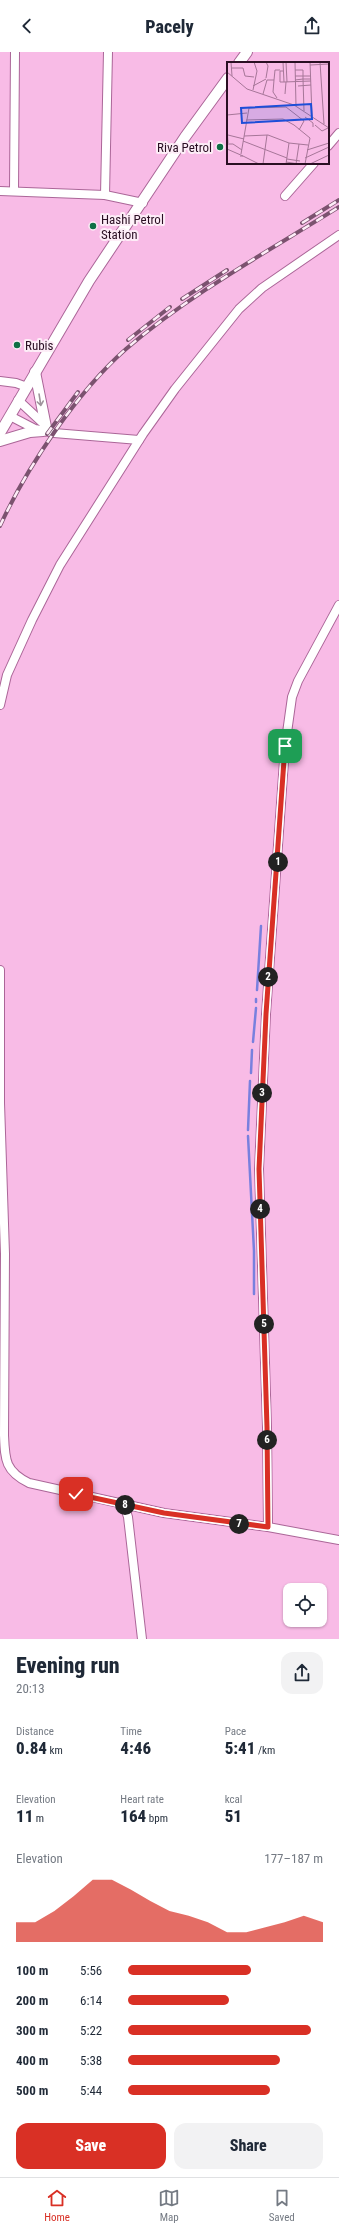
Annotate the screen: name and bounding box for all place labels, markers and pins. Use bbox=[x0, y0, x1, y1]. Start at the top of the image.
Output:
place label: Riva Petrol bbox=[157, 140, 212, 155]
marker: Riva Petrol bbox=[215, 142, 225, 152]
place label: Hashi Petrol Station bbox=[101, 212, 164, 242]
marker: Hashi Petrol Station bbox=[88, 221, 98, 231]
place label: Rubis bbox=[25, 338, 54, 353]
marker: Rubis bbox=[12, 340, 22, 350]
pin bbox=[268, 729, 302, 763]
pin: 1 bbox=[268, 852, 288, 872]
pin: 2 bbox=[258, 967, 278, 987]
pin: 3 bbox=[252, 1083, 272, 1103]
pin: 4 bbox=[250, 1199, 270, 1219]
pin: 5 bbox=[254, 1314, 274, 1334]
pin: 6 bbox=[257, 1430, 277, 1450]
pin bbox=[59, 1477, 93, 1511]
pin: 8 bbox=[115, 1495, 135, 1515]
pin: 7 bbox=[229, 1514, 249, 1534]

